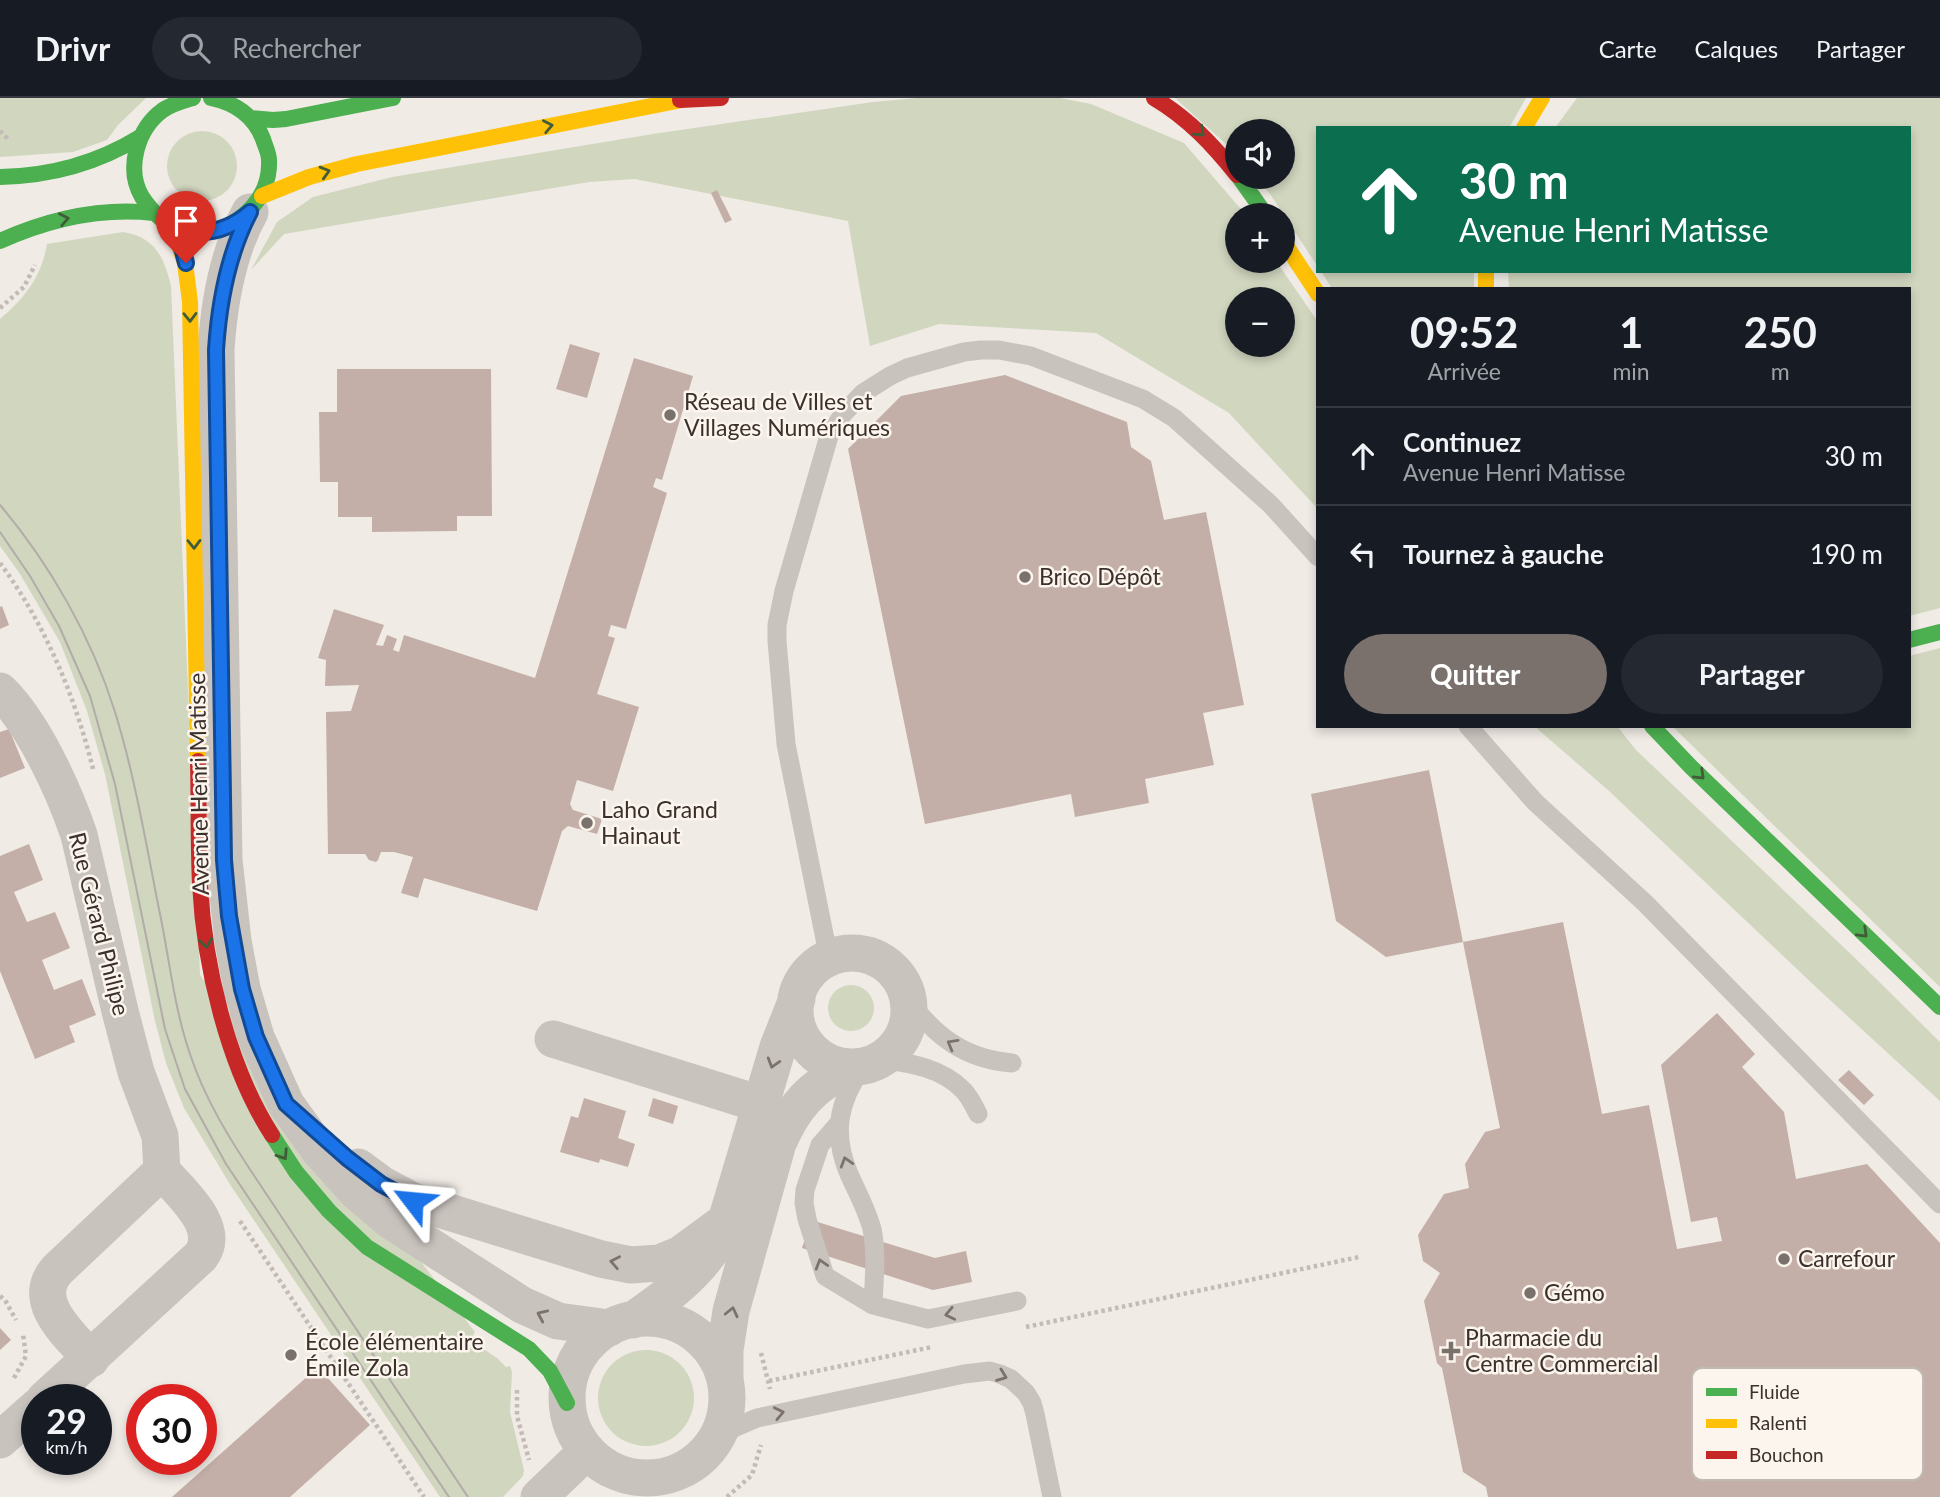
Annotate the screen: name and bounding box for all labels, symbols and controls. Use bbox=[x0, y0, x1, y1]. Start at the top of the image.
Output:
search box bbox=[152, 17, 642, 80]
text: Drivr bbox=[35, 28, 110, 68]
icon: search bbox=[176, 29, 214, 67]
text: Rechercher bbox=[232, 32, 361, 64]
text: Carte bbox=[1599, 34, 1657, 63]
text: Calques bbox=[1695, 34, 1778, 63]
text: Partager bbox=[1816, 34, 1905, 63]
one-way arrow bbox=[542, 119, 554, 134]
map controls bbox=[1225, 119, 1295, 357]
button: sound bbox=[1225, 119, 1295, 189]
one-way arrow bbox=[1192, 124, 1205, 136]
text: 30 m bbox=[1459, 151, 1569, 209]
icon: ahead bbox=[1344, 154, 1435, 245]
one-way arrow bbox=[319, 165, 331, 180]
pin bbox=[156, 191, 216, 263]
icon: arrive bbox=[167, 202, 205, 240]
button: + bbox=[1225, 203, 1295, 273]
text: Avenue Henri Matisse bbox=[1459, 210, 1769, 249]
one-way arrow bbox=[58, 213, 70, 228]
button: − bbox=[1225, 287, 1295, 357]
text: 09:52 bbox=[1410, 307, 1518, 357]
text: 1 bbox=[1619, 307, 1643, 357]
text: 250 bbox=[1744, 307, 1817, 357]
one-way arrow bbox=[182, 312, 198, 322]
text: Arrivée bbox=[1427, 357, 1501, 385]
text: min bbox=[1612, 357, 1650, 385]
text: m bbox=[1771, 357, 1790, 385]
place label: Réseau de Villes et Villages Numériques bbox=[684, 387, 890, 441]
marker: Réseau de Villes et Villages Numériques bbox=[662, 407, 678, 423]
text: Continuez bbox=[1403, 426, 1521, 458]
icon: ahead bbox=[1344, 437, 1382, 475]
text: 30 m bbox=[1825, 440, 1883, 472]
text: Avenue Henri Matisse bbox=[1403, 458, 1626, 486]
icon: left bbox=[1344, 535, 1382, 573]
text: Tournez à gauche bbox=[1403, 538, 1604, 570]
text: 190 m bbox=[1810, 538, 1883, 570]
one-way arrow bbox=[186, 539, 202, 550]
place label: Brico Dépôt bbox=[1039, 562, 1161, 590]
marker: Brico Dépôt bbox=[1017, 569, 1033, 585]
button: Quitter bbox=[1344, 634, 1607, 714]
button: Partager bbox=[1621, 634, 1883, 714]
street label: Avenue Henri Matisse bbox=[182, 673, 214, 896]
one-way arrow bbox=[1691, 766, 1704, 779]
place label: Laho Grand Hainaut bbox=[601, 795, 718, 849]
marker: Laho Grand Hainaut bbox=[579, 815, 595, 831]
street label: Rue Gérard Philipe bbox=[64, 829, 136, 1018]
one-way arrow bbox=[1855, 924, 1868, 937]
one-way arrow bbox=[198, 937, 213, 948]
one-way arrow bbox=[947, 1039, 960, 1052]
one-way arrow bbox=[767, 1056, 782, 1068]
one-way arrow bbox=[275, 1147, 288, 1160]
one-way arrow bbox=[839, 1157, 854, 1169]
position arrow bbox=[376, 1164, 450, 1238]
place label: Carrefour bbox=[1798, 1244, 1896, 1272]
marker: Carrefour bbox=[1776, 1251, 1792, 1267]
one-way arrow bbox=[609, 1255, 621, 1270]
one-way arrow bbox=[815, 1259, 830, 1271]
place label: Gémo bbox=[1544, 1278, 1605, 1306]
marker: Gémo bbox=[1522, 1285, 1538, 1301]
one-way arrow bbox=[723, 1306, 738, 1318]
one-way arrow bbox=[944, 1306, 956, 1321]
one-way arrow bbox=[537, 1309, 550, 1323]
place label: Pharmacie du Centre Commercial bbox=[1465, 1323, 1659, 1377]
place label: École élémentaire Émile Zola bbox=[305, 1327, 484, 1381]
marker: Pharmacie du Centre Commercial bbox=[1443, 1343, 1459, 1359]
marker: École élémentaire Émile Zola bbox=[283, 1347, 299, 1363]
one-way arrow bbox=[995, 1368, 1007, 1382]
legend bbox=[1692, 1368, 1923, 1480]
text: Fluide bbox=[1749, 1380, 1800, 1403]
speed limit sign: 30 bbox=[126, 1384, 217, 1475]
text: 29 bbox=[46, 1399, 87, 1441]
one-way arrow bbox=[773, 1407, 785, 1422]
text: Ralenti bbox=[1749, 1411, 1807, 1434]
text: km/h bbox=[45, 1436, 88, 1458]
text: Bouchon bbox=[1749, 1443, 1824, 1466]

